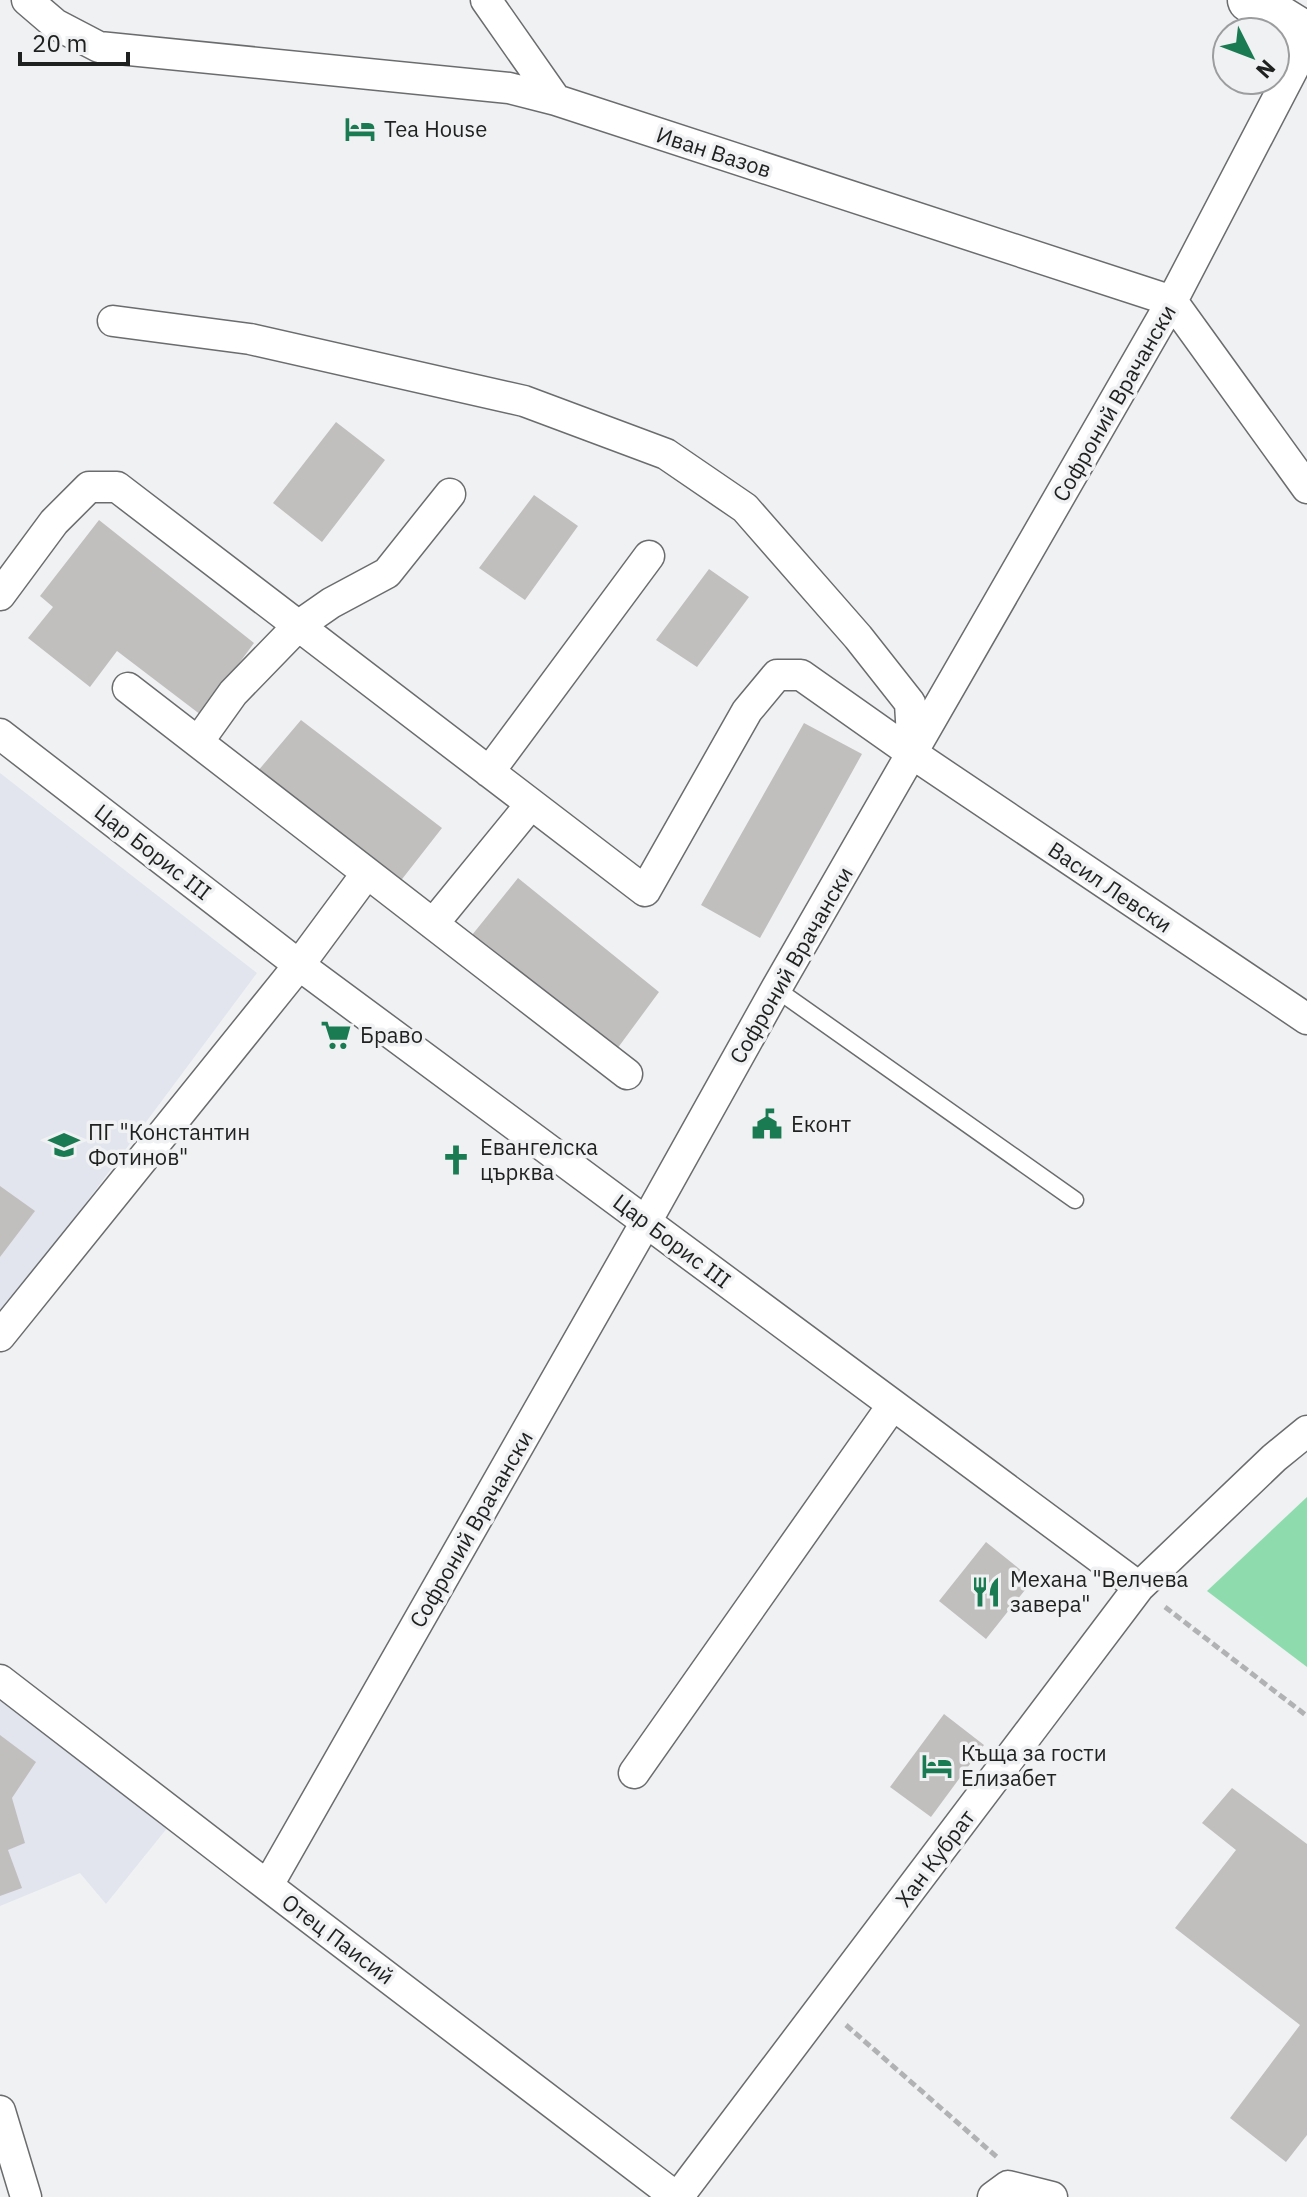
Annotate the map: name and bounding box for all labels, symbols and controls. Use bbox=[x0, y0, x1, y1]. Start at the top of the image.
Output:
scale bar bbox=[20, 16, 128, 66]
north arrow bbox=[1211, 16, 1291, 96]
text: 20 m bbox=[32, 27, 87, 59]
text: N bbox=[1250, 54, 1282, 85]
hotel icon: Tea House bbox=[343, 112, 377, 146]
place label: Tea House bbox=[384, 114, 487, 143]
street label: Иван Вазов bbox=[653, 119, 775, 184]
street label: Софроний Врачански bbox=[1045, 299, 1182, 507]
street label: Цар Борис III bbox=[89, 797, 218, 906]
street label: Васил Левски bbox=[1043, 835, 1178, 939]
street label: Софроний Врачански bbox=[722, 861, 859, 1069]
supermarket icon: Браво bbox=[319, 1018, 353, 1052]
place label: Браво bbox=[360, 1020, 423, 1049]
public building icon: Еконт bbox=[750, 1107, 784, 1141]
place label: Еконт bbox=[791, 1109, 851, 1138]
place label: ПГ "Константин Фотинов" bbox=[88, 1117, 250, 1171]
school or university icon: ПГ "Константин Фотинов" bbox=[47, 1128, 81, 1162]
place label: Евангелска църква bbox=[480, 1132, 598, 1186]
church icon: Евангелска църква bbox=[439, 1143, 473, 1177]
street label: Цар Борис III bbox=[608, 1187, 737, 1294]
street label: Софроний Врачански bbox=[402, 1425, 539, 1633]
place label: Механа "Велчева завера" bbox=[1010, 1564, 1189, 1618]
restaurant icon: Механа "Велчева завера" bbox=[969, 1575, 1003, 1609]
place label: Къща за гости Елизабет bbox=[961, 1738, 1107, 1792]
hotel icon: Къща за гости Елизабет bbox=[920, 1749, 954, 1783]
street label: Хан Кубрат bbox=[888, 1803, 981, 1912]
street label: Отец Паисий bbox=[276, 1887, 400, 1990]

